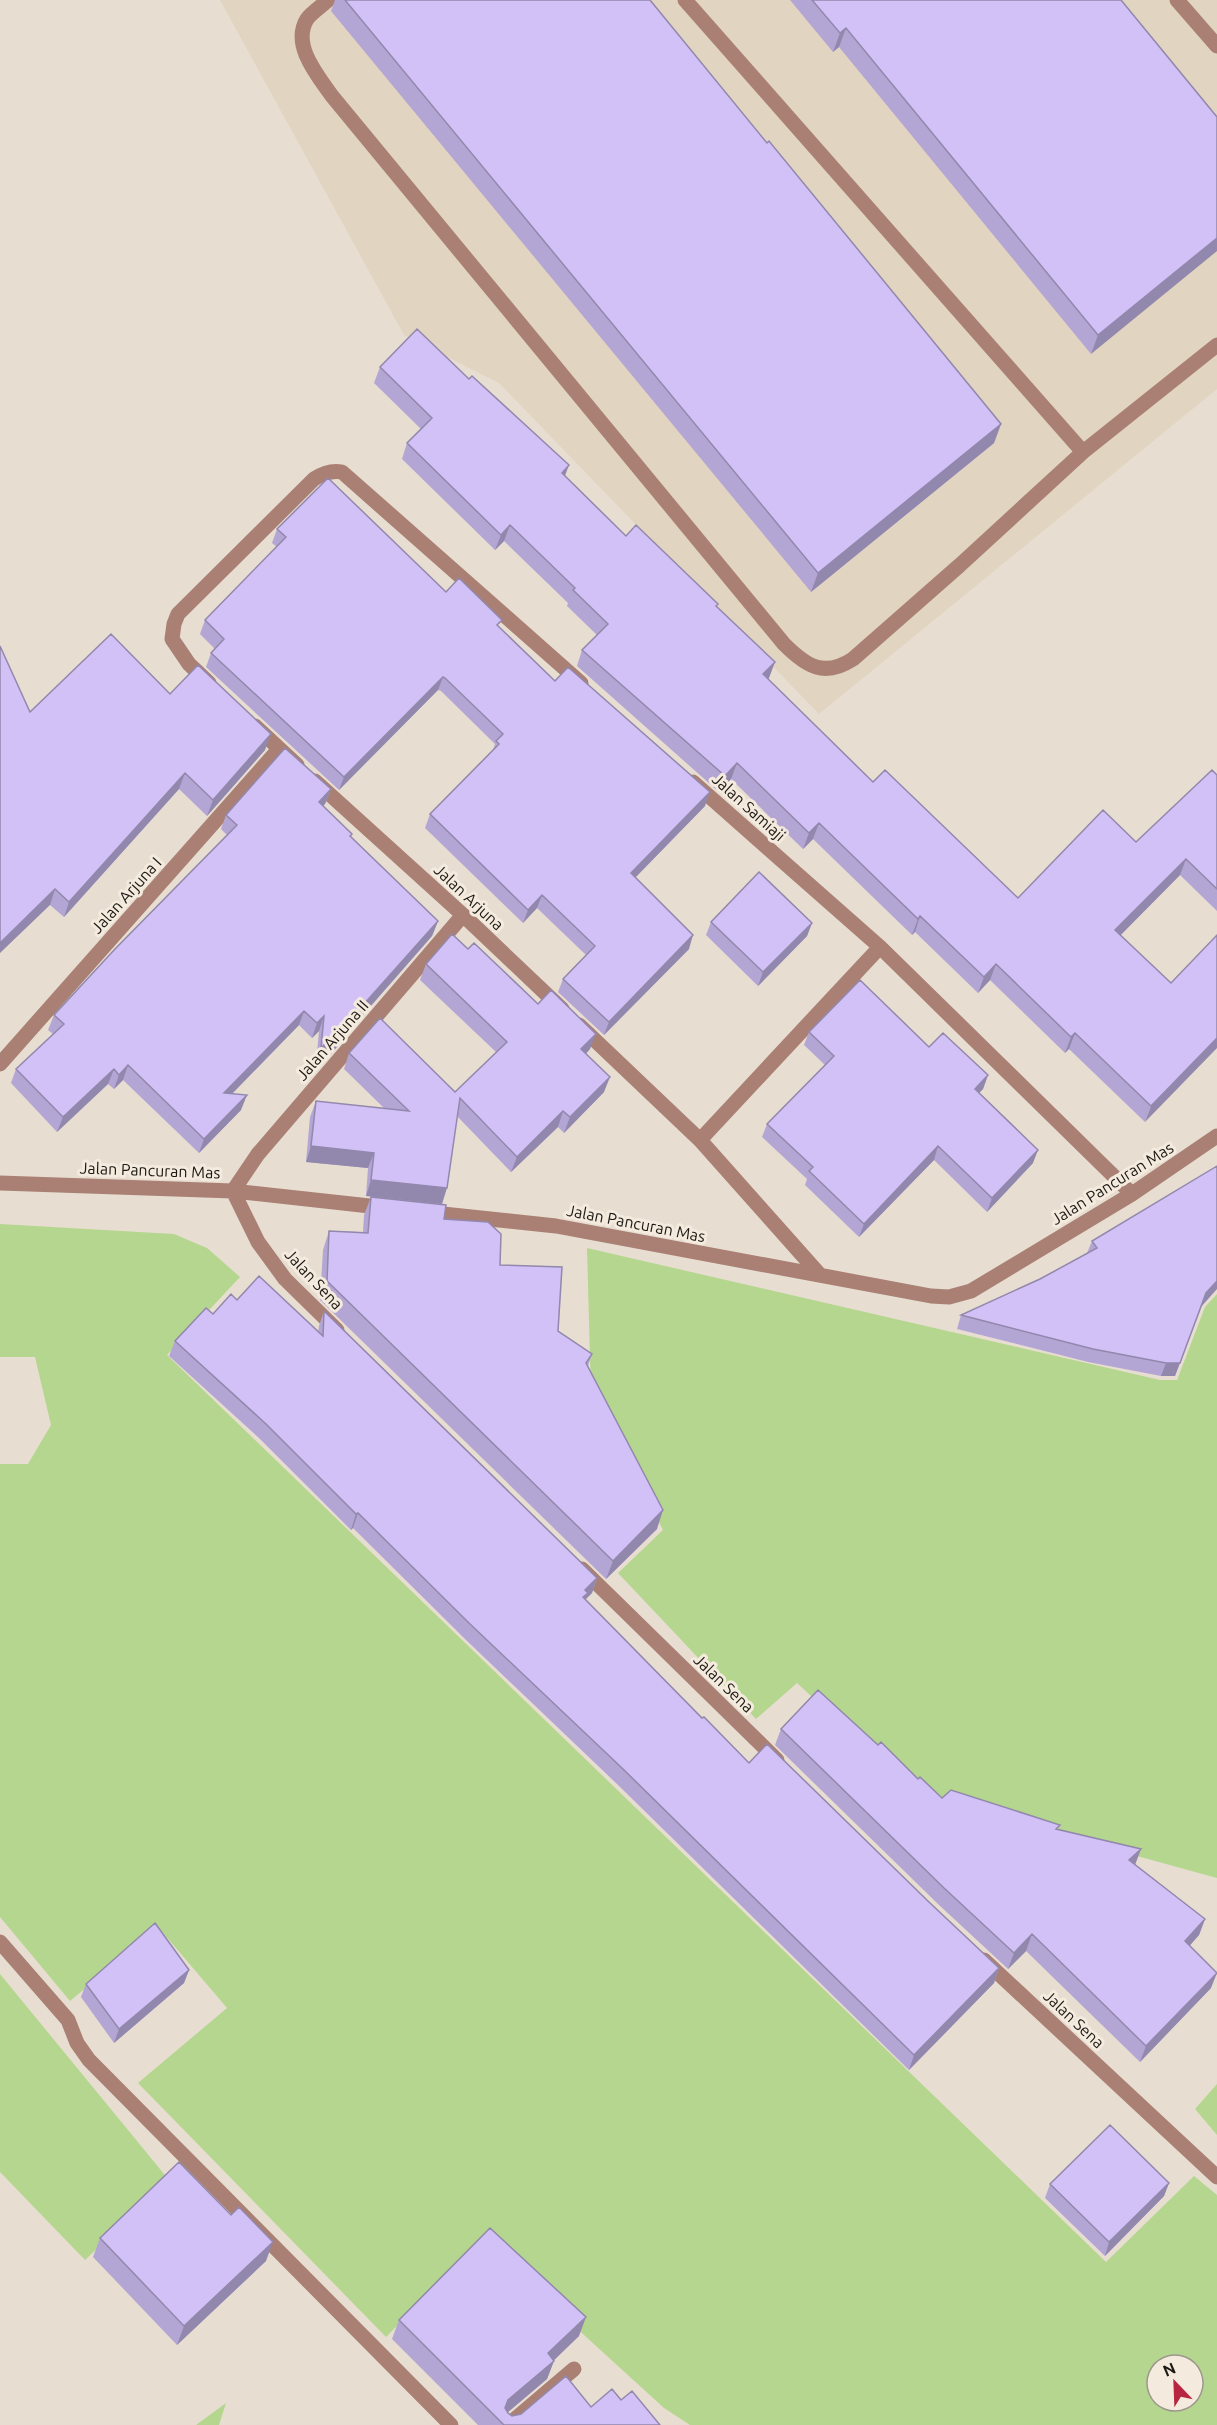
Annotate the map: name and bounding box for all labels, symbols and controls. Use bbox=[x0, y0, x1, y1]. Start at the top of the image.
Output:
street label: Jalan Samiaji bbox=[709, 770, 789, 844]
street label: Jalan Arjuna I bbox=[87, 853, 165, 937]
street label: Jalan Arjuna bbox=[431, 860, 507, 934]
street label: Jalan Arjuna II bbox=[292, 996, 372, 1084]
street label: Jalan Pancuran Mas bbox=[1048, 1138, 1177, 1228]
street label: Jalan Pancuran Mas bbox=[79, 1159, 221, 1181]
street label: Jalan Pancuran Mas bbox=[565, 1201, 707, 1245]
street label: Jalan Sena bbox=[282, 1245, 346, 1313]
street label: Jalan Sena bbox=[690, 1650, 758, 1716]
street label: Jalan Sena bbox=[1040, 1987, 1108, 2051]
north arrow bbox=[1145, 2353, 1205, 2413]
text: N bbox=[1160, 2359, 1178, 2380]

